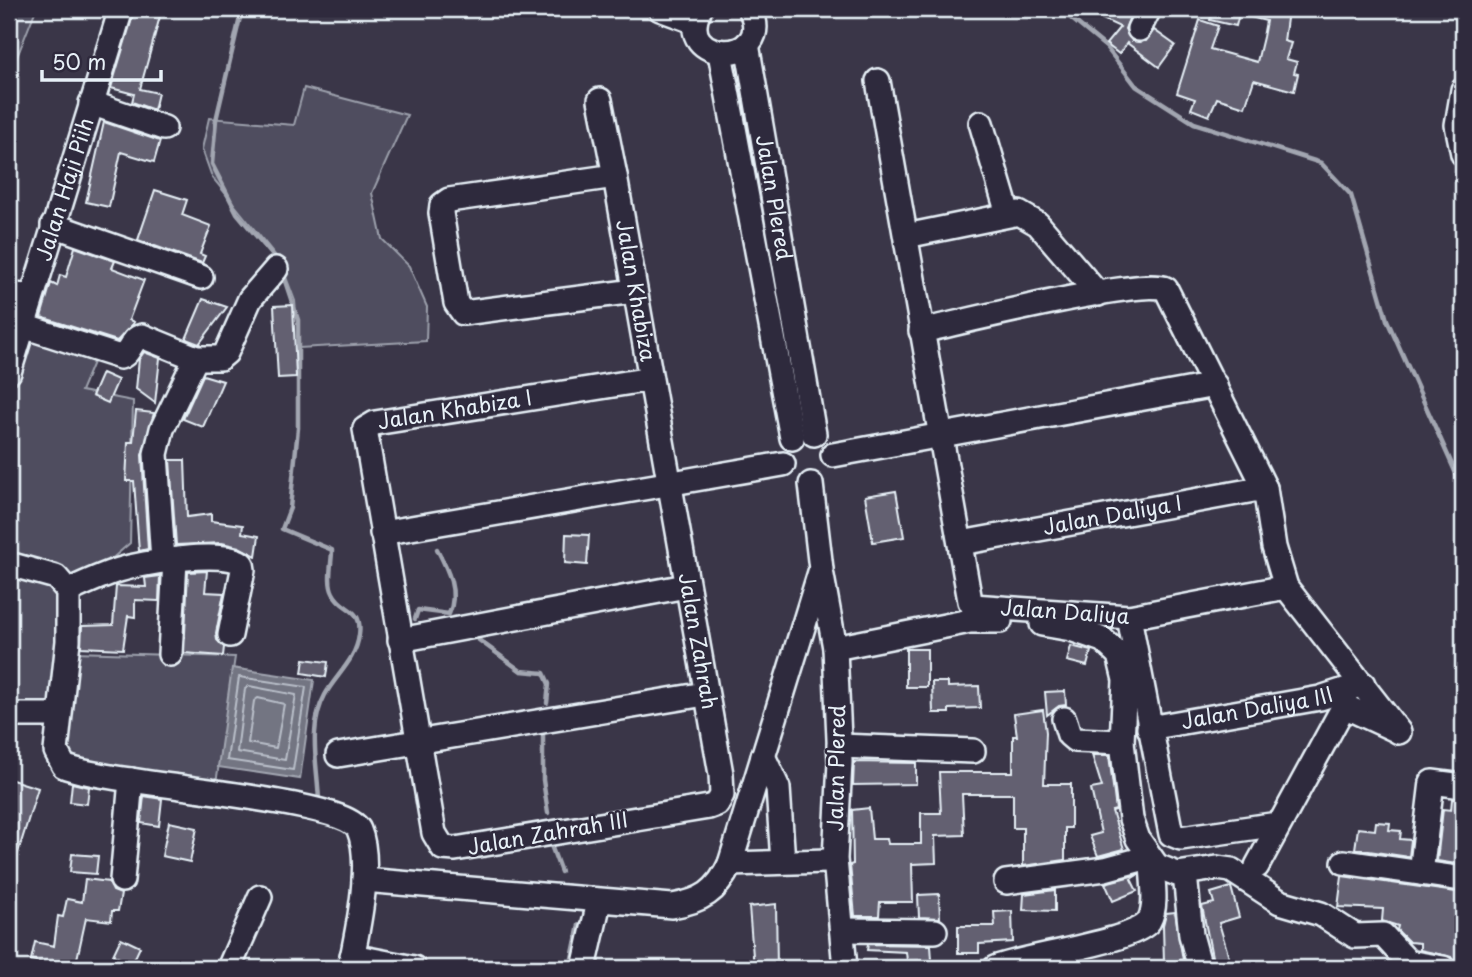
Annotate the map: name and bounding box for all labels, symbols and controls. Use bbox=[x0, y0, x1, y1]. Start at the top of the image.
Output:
scale bar bbox=[42, 38, 161, 82]
text: 50 m bbox=[52, 45, 106, 77]
street label: Jalan Haji Piih bbox=[26, 113, 101, 265]
street label: Jalan Plered bbox=[749, 132, 802, 263]
street label: Jalan Khabiza bbox=[609, 217, 666, 365]
street label: Jalan Khabiza I bbox=[375, 380, 534, 436]
street label: Jalan Daliya I bbox=[1040, 485, 1184, 542]
street label: Jalan Zahrah bbox=[672, 570, 727, 712]
street label: Jalan Daliya bbox=[1000, 590, 1131, 631]
street label: Jalan Daliya III bbox=[1178, 677, 1337, 736]
street label: Jalan Plered bbox=[818, 704, 852, 832]
street label: Jalan Zahrah III bbox=[465, 802, 631, 862]

